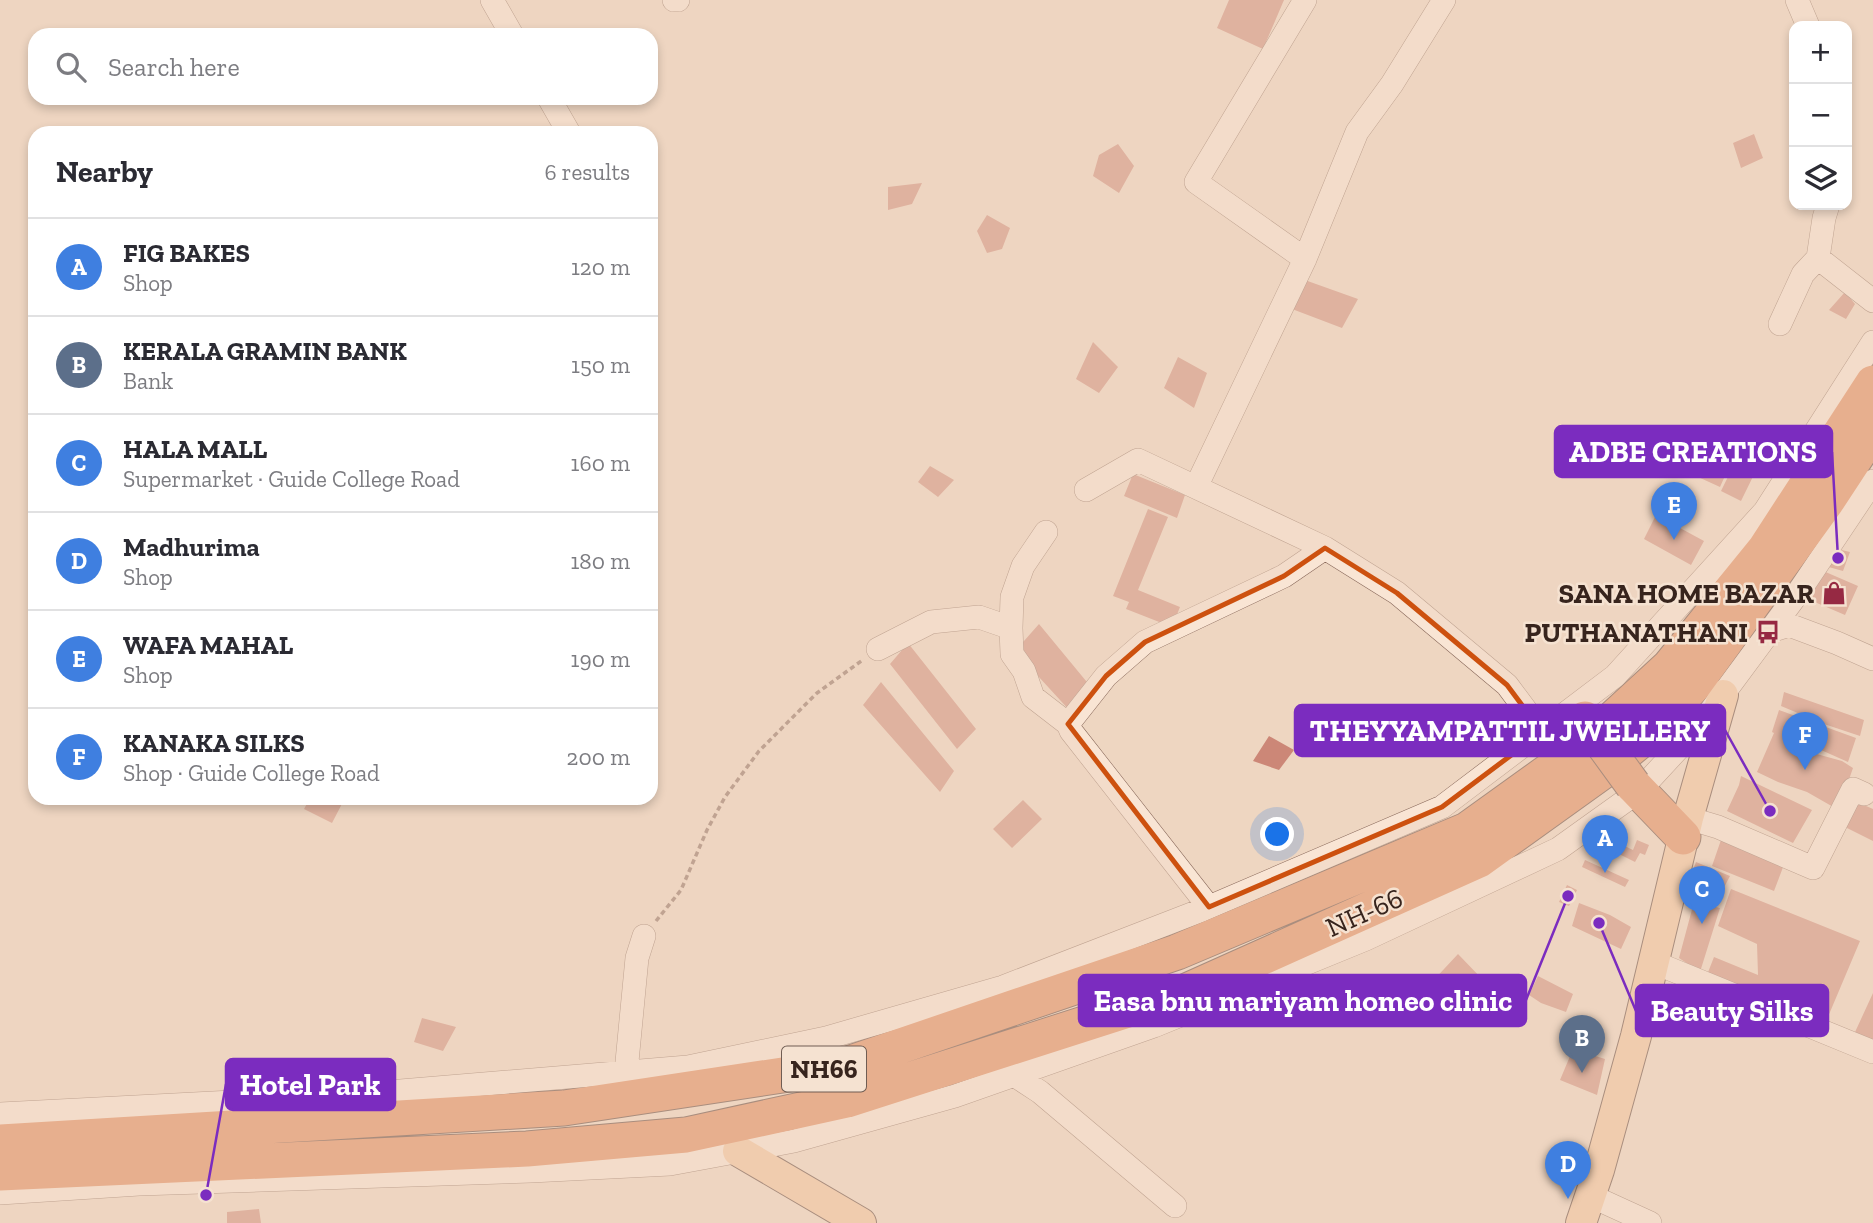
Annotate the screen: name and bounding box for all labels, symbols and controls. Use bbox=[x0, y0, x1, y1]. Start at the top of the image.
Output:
map controls bbox=[1789, 21, 1852, 210]
button: + bbox=[1789, 21, 1852, 84]
search box bbox=[28, 28, 658, 105]
icon: search bbox=[52, 48, 90, 86]
text: Search here bbox=[108, 51, 240, 83]
button: − bbox=[1789, 84, 1852, 147]
button: layers bbox=[1789, 147, 1852, 210]
text: Nearby bbox=[56, 154, 153, 190]
text: 6 results bbox=[544, 158, 630, 186]
text: FIG BAKES bbox=[123, 237, 250, 269]
text: A bbox=[71, 253, 87, 281]
text: 120 m bbox=[571, 253, 630, 281]
text: Shop bbox=[123, 269, 173, 297]
text: KERALA GRAMIN BANK bbox=[123, 335, 407, 367]
text: B bbox=[72, 351, 86, 379]
text: 150 m bbox=[571, 351, 630, 379]
text: Bank bbox=[123, 367, 173, 395]
callout: ADBE CREATIONS bbox=[1555, 426, 1832, 477]
text: HALA MALL bbox=[123, 433, 267, 465]
text: ADBE CREATIONS bbox=[1569, 434, 1817, 470]
text: C bbox=[72, 449, 86, 477]
text: 160 m bbox=[571, 449, 630, 477]
text: Supermarket · Guide College Road bbox=[123, 465, 460, 493]
pin: E bbox=[1651, 482, 1697, 540]
text: Madhurima bbox=[123, 531, 260, 563]
text: D bbox=[71, 547, 87, 575]
text: 180 m bbox=[570, 547, 630, 575]
text: Shop bbox=[123, 563, 173, 591]
place label: SANA HOME BAZAR bbox=[1559, 577, 1814, 610]
shop icon: SANA HOME BAZAR bbox=[1820, 579, 1848, 607]
place label: PUTHANATHANI bbox=[1525, 616, 1748, 649]
bus stop icon: PUTHANATHANI bbox=[1754, 618, 1782, 646]
text: WAFA MAHAL bbox=[123, 629, 293, 661]
text: E bbox=[72, 645, 86, 673]
text: 190 m bbox=[571, 645, 630, 673]
text: Shop bbox=[123, 661, 173, 689]
callout: THEYYAMPATTIL JWELLERY bbox=[1295, 705, 1725, 756]
pin: F bbox=[1782, 712, 1828, 770]
text: THEYYAMPATTIL JWELLERY bbox=[1310, 713, 1711, 749]
text: KANAKA SILKS bbox=[123, 727, 305, 759]
text: F bbox=[72, 743, 86, 771]
text: 200 m bbox=[567, 743, 630, 771]
text: Shop · Guide College Road bbox=[123, 759, 380, 787]
pin: A bbox=[1582, 815, 1628, 873]
your location bbox=[1260, 817, 1294, 851]
pin: C bbox=[1679, 866, 1725, 924]
street label: NH-66 bbox=[1321, 881, 1408, 944]
callout: Easa bnu mariyam homeo clinic bbox=[1079, 975, 1526, 1026]
text: Easa bnu mariyam homeo clinic bbox=[1094, 983, 1512, 1019]
callout: Beauty Silks bbox=[1636, 985, 1828, 1036]
text: Beauty Silks bbox=[1651, 993, 1814, 1029]
pin: B bbox=[1559, 1015, 1605, 1073]
road number: NH66 bbox=[782, 1046, 866, 1092]
callout: Hotel Park bbox=[226, 1059, 395, 1110]
text: Hotel Park bbox=[239, 1067, 381, 1103]
pin: D bbox=[1545, 1141, 1591, 1199]

